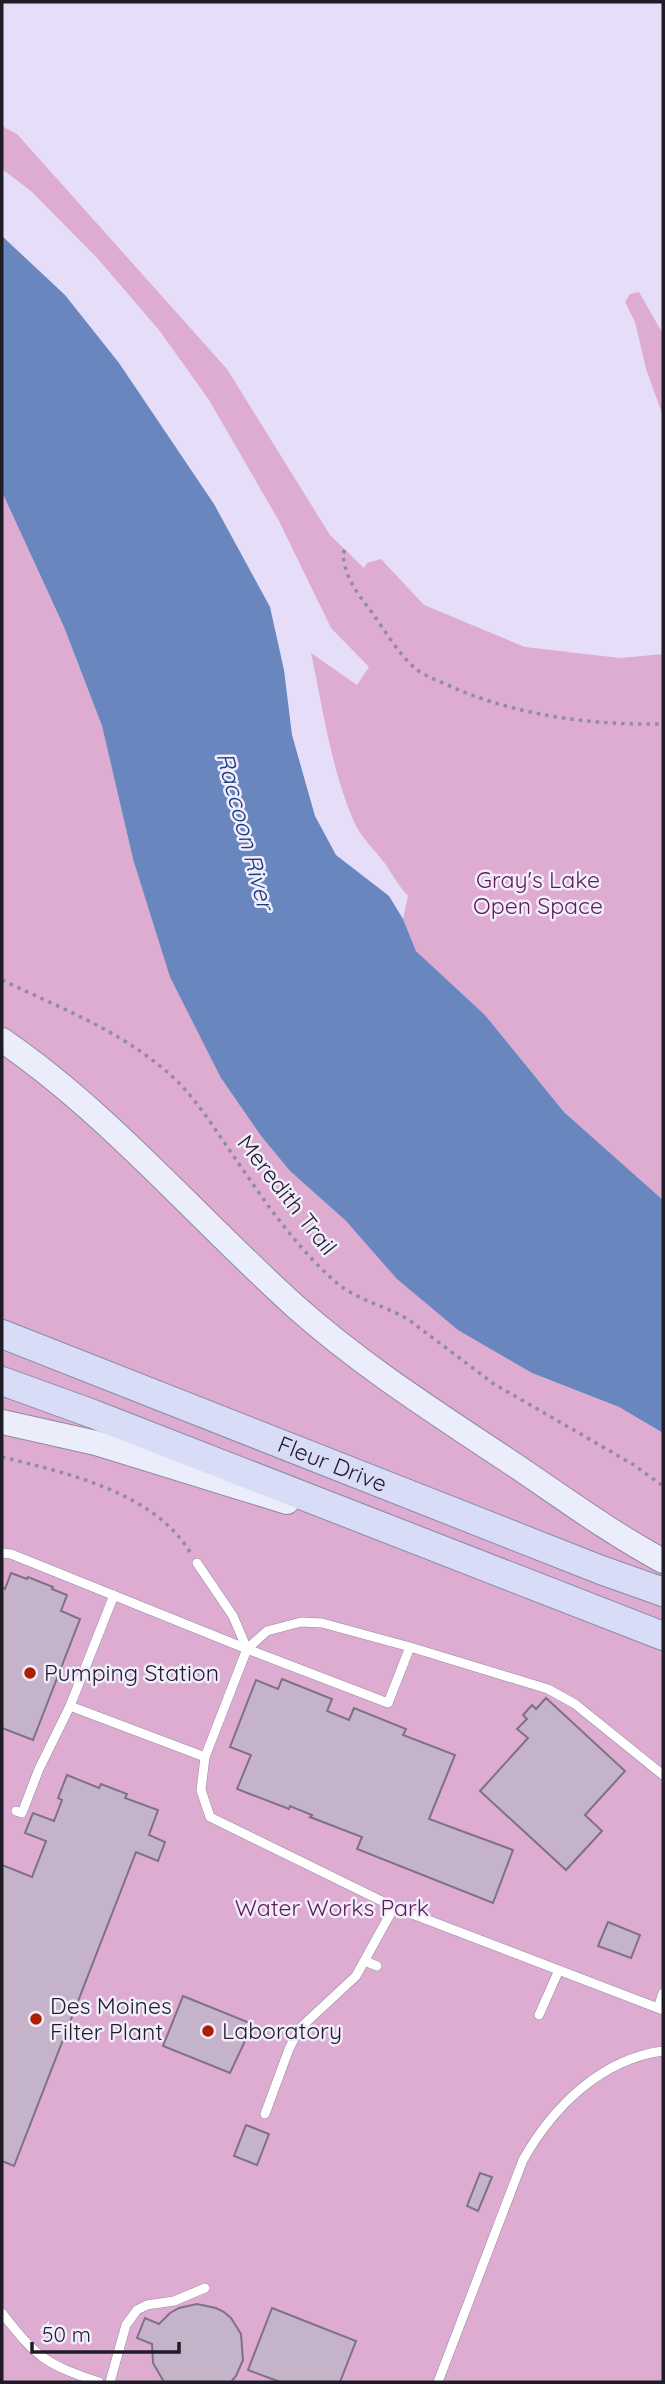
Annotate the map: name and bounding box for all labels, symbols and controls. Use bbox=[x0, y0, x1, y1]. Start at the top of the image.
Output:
water label: Raccoon River bbox=[211, 749, 282, 915]
park label: Gray's Lake Open Space bbox=[473, 865, 603, 920]
street label: Meredith Trail bbox=[231, 1129, 343, 1261]
street label: Fleur Drive bbox=[274, 1429, 391, 1498]
place label: Pumping Station bbox=[44, 1658, 219, 1687]
marker: Pumping Station bbox=[22, 1665, 38, 1681]
park label: Water Works Park bbox=[235, 1893, 429, 1922]
place label: Des Moines Filter Plant bbox=[50, 1991, 172, 2046]
marker: Des Moines Filter Plant bbox=[28, 2011, 44, 2027]
place label: Laboratory bbox=[222, 2016, 342, 2045]
marker: Laboratory bbox=[200, 2023, 216, 2039]
scale bar bbox=[32, 2310, 178, 2354]
text: 50 m bbox=[42, 2321, 91, 2347]

